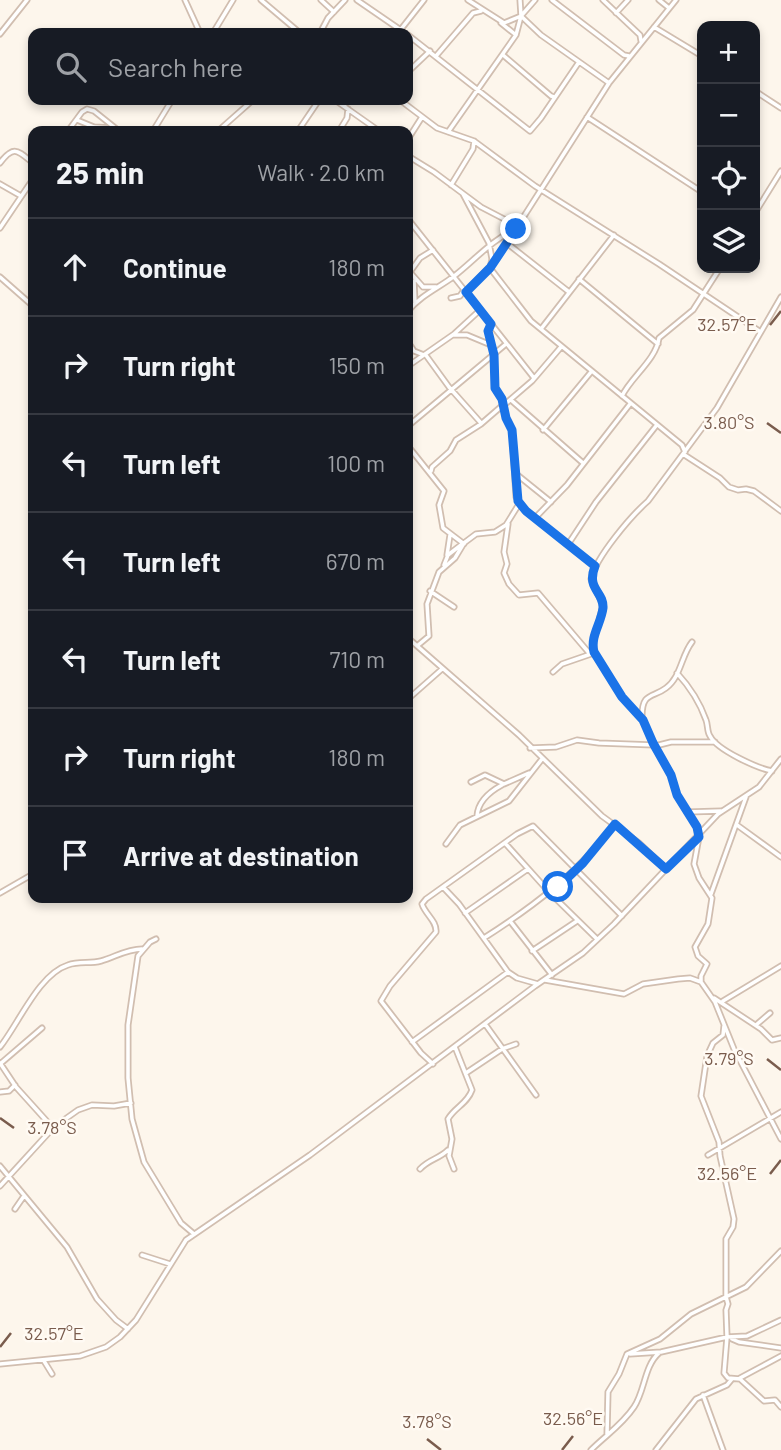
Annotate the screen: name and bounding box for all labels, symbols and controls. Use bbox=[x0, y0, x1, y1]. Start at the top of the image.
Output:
map controls bbox=[697, 21, 760, 273]
button: + bbox=[697, 21, 760, 84]
search box bbox=[28, 28, 413, 105]
icon: search bbox=[52, 48, 90, 86]
text: Search here bbox=[108, 51, 243, 82]
button: − bbox=[697, 84, 760, 147]
button: locate bbox=[697, 147, 760, 210]
text: 25 min bbox=[56, 154, 144, 190]
text: Walk · 2.0 km bbox=[257, 158, 385, 186]
button: layers bbox=[697, 210, 760, 273]
route end bbox=[500, 213, 531, 244]
icon: ahead bbox=[56, 248, 94, 286]
text: Continue bbox=[123, 252, 227, 283]
text: 180 m bbox=[328, 253, 385, 281]
text: 32.57°E bbox=[697, 313, 757, 335]
icon: right bbox=[56, 346, 94, 384]
text: Turn right bbox=[123, 350, 236, 381]
text: 150 m bbox=[329, 351, 385, 379]
text: 3.80°S bbox=[703, 411, 755, 433]
icon: left bbox=[56, 444, 94, 482]
text: Turn left bbox=[123, 448, 221, 479]
text: 100 m bbox=[327, 449, 385, 477]
icon: left bbox=[56, 542, 94, 580]
text: Turn left bbox=[123, 546, 221, 577]
text: 670 m bbox=[326, 547, 385, 575]
icon: left bbox=[56, 640, 94, 678]
text: Turn left bbox=[123, 644, 221, 675]
text: 710 m bbox=[329, 645, 385, 673]
icon: right bbox=[56, 738, 94, 776]
text: Turn right bbox=[123, 742, 236, 773]
text: 180 m bbox=[328, 743, 385, 771]
icon: arrive bbox=[56, 836, 94, 874]
text: Arrive at destination bbox=[123, 840, 359, 871]
route start bbox=[542, 871, 573, 902]
text: 3.79°S bbox=[704, 1047, 754, 1069]
text: 3.78°S bbox=[27, 1116, 77, 1138]
text: 32.56°E bbox=[697, 1162, 757, 1184]
text: 32.57°E bbox=[24, 1322, 84, 1344]
text: 32.56°E bbox=[543, 1407, 603, 1429]
text: 3.78°S bbox=[402, 1410, 452, 1432]

